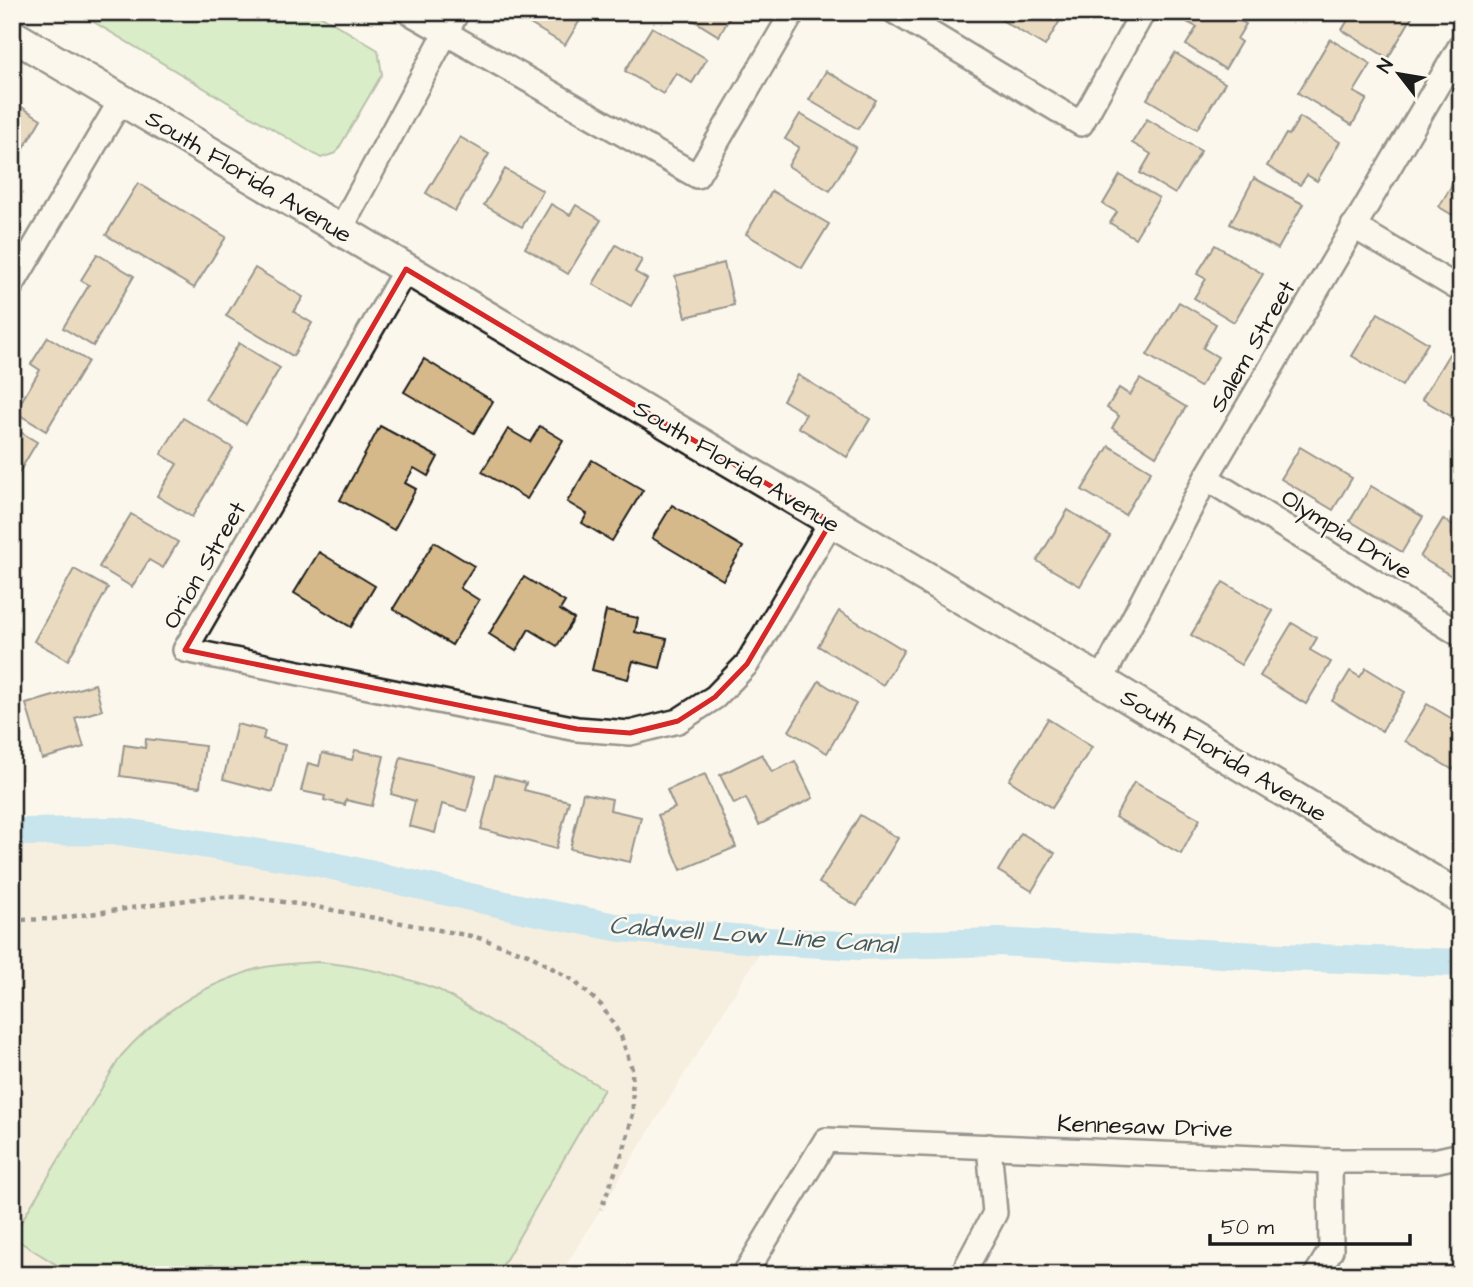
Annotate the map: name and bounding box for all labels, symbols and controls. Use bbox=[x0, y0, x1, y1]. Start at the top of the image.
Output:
north arrow bbox=[1364, 38, 1434, 108]
text: N bbox=[1371, 54, 1400, 78]
street label: South Florida Avenue bbox=[139, 102, 358, 252]
street label: Salem Street bbox=[1201, 274, 1304, 419]
street label: South Florida Avenue bbox=[627, 392, 846, 542]
street label: Olympia Drive bbox=[1274, 481, 1418, 589]
street label: Orion Street bbox=[155, 495, 255, 636]
street label: South Florida Avenue bbox=[1114, 681, 1333, 831]
water label: Caldwell Low Line Canal bbox=[608, 907, 901, 963]
street label: Kennesaw Drive bbox=[1057, 1107, 1233, 1147]
scale bar bbox=[1210, 1203, 1410, 1247]
text: 50 m bbox=[1221, 1213, 1275, 1242]

